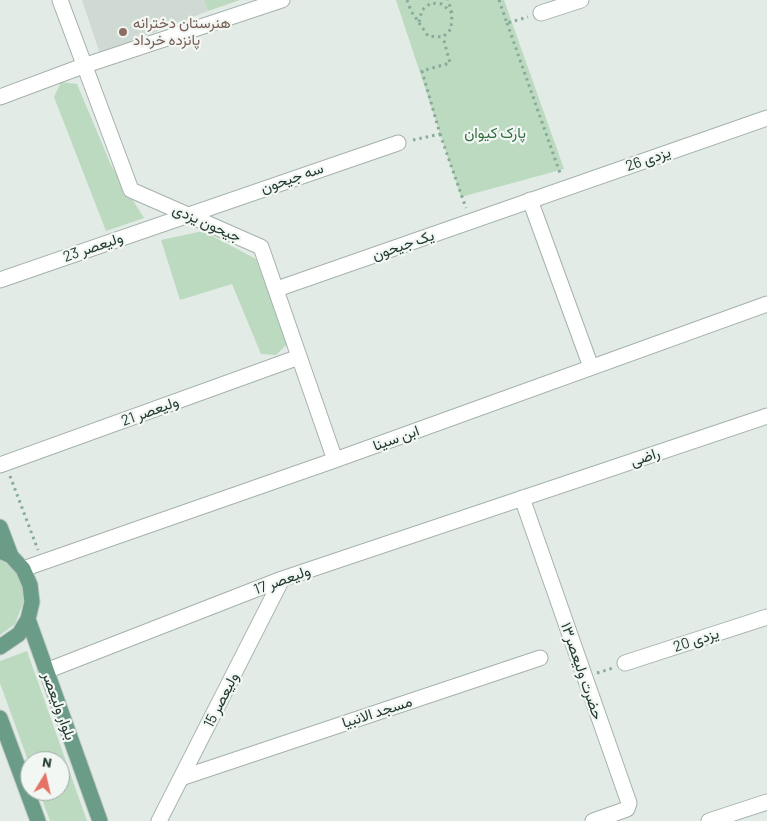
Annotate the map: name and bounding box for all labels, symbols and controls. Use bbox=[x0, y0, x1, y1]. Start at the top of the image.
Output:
place label: هنرستان دخترانه پانزده خرداد bbox=[133, 14, 231, 49]
marker: هنرستان دخترانه پانزده خرداد bbox=[117, 26, 129, 38]
park label: پارک کیوان bbox=[464, 124, 526, 142]
street label: یزدی 26 bbox=[623, 143, 673, 175]
street label: سه جیحون bbox=[258, 159, 326, 197]
street label: جیحون یزدی bbox=[170, 200, 244, 246]
street label: یک جیحون bbox=[370, 226, 436, 264]
street label: ولیعصر 23 bbox=[61, 228, 125, 266]
street label: ولیعصر 21 bbox=[119, 392, 181, 430]
street label: ابن سینا bbox=[370, 421, 422, 455]
street label: راضی bbox=[628, 444, 662, 470]
street label: ولیعصر 17 bbox=[251, 561, 313, 599]
street label: حضرت ولیعصر۱۳ bbox=[557, 620, 607, 722]
street label: یزدی 20 bbox=[671, 624, 721, 656]
street label: بلوار ولیعصر bbox=[38, 669, 80, 743]
street label: ولیعصر 15 bbox=[199, 669, 243, 731]
street label: مسجد الانبیا bbox=[340, 692, 414, 732]
north arrow bbox=[20, 751, 70, 801]
text: N bbox=[41, 753, 53, 771]

